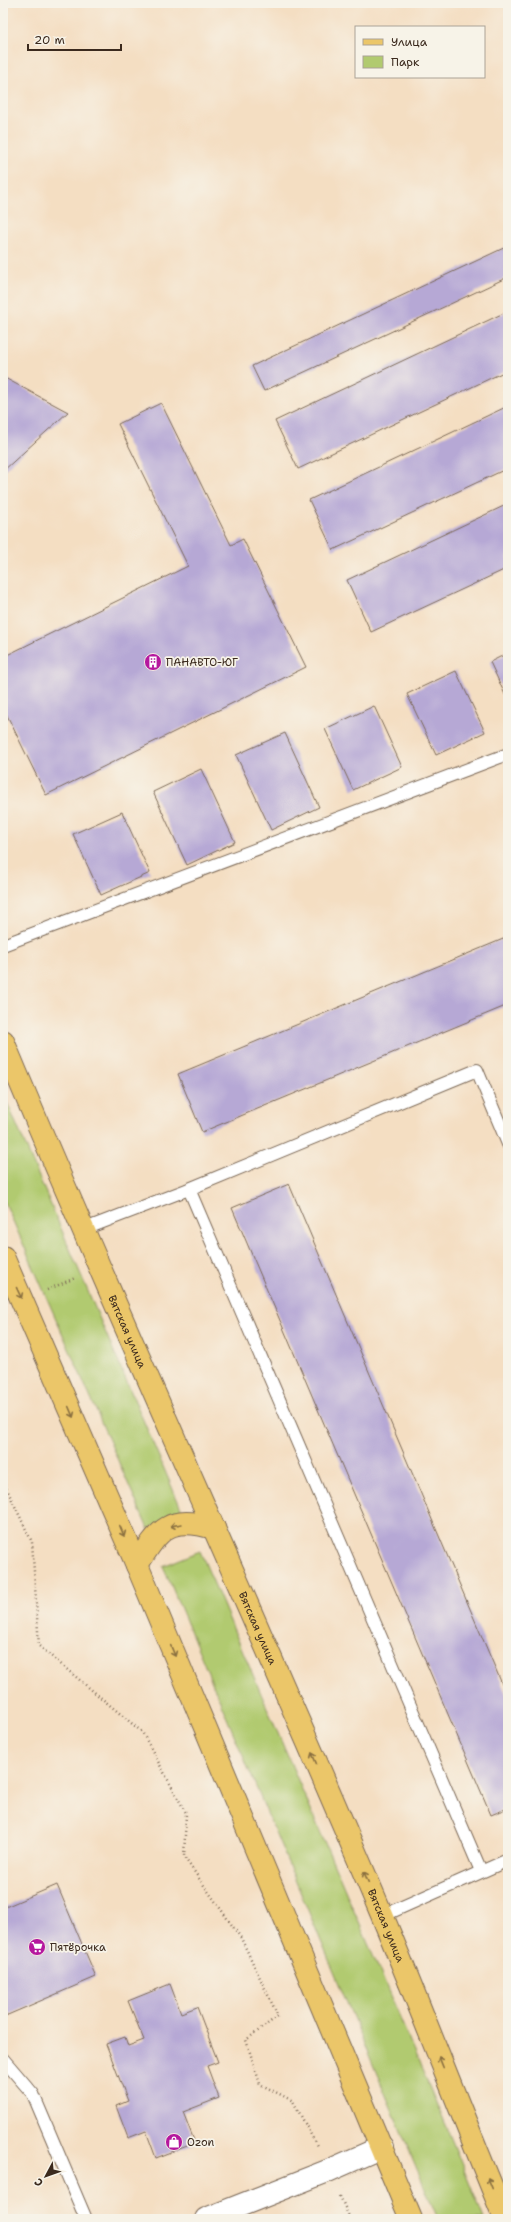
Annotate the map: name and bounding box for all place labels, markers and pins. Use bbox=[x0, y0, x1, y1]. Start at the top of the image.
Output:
building icon: ПАНАВТО-ЮГ bbox=[143, 652, 163, 672]
place label: ПАНАВТО-ЮГ bbox=[166, 655, 238, 670]
supermarket icon: Пятёрочка bbox=[27, 1937, 47, 1957]
place label: Пятёрочка bbox=[50, 1940, 106, 1955]
shop icon: Ozon bbox=[164, 2132, 184, 2152]
place label: Ozon bbox=[187, 2135, 215, 2150]

